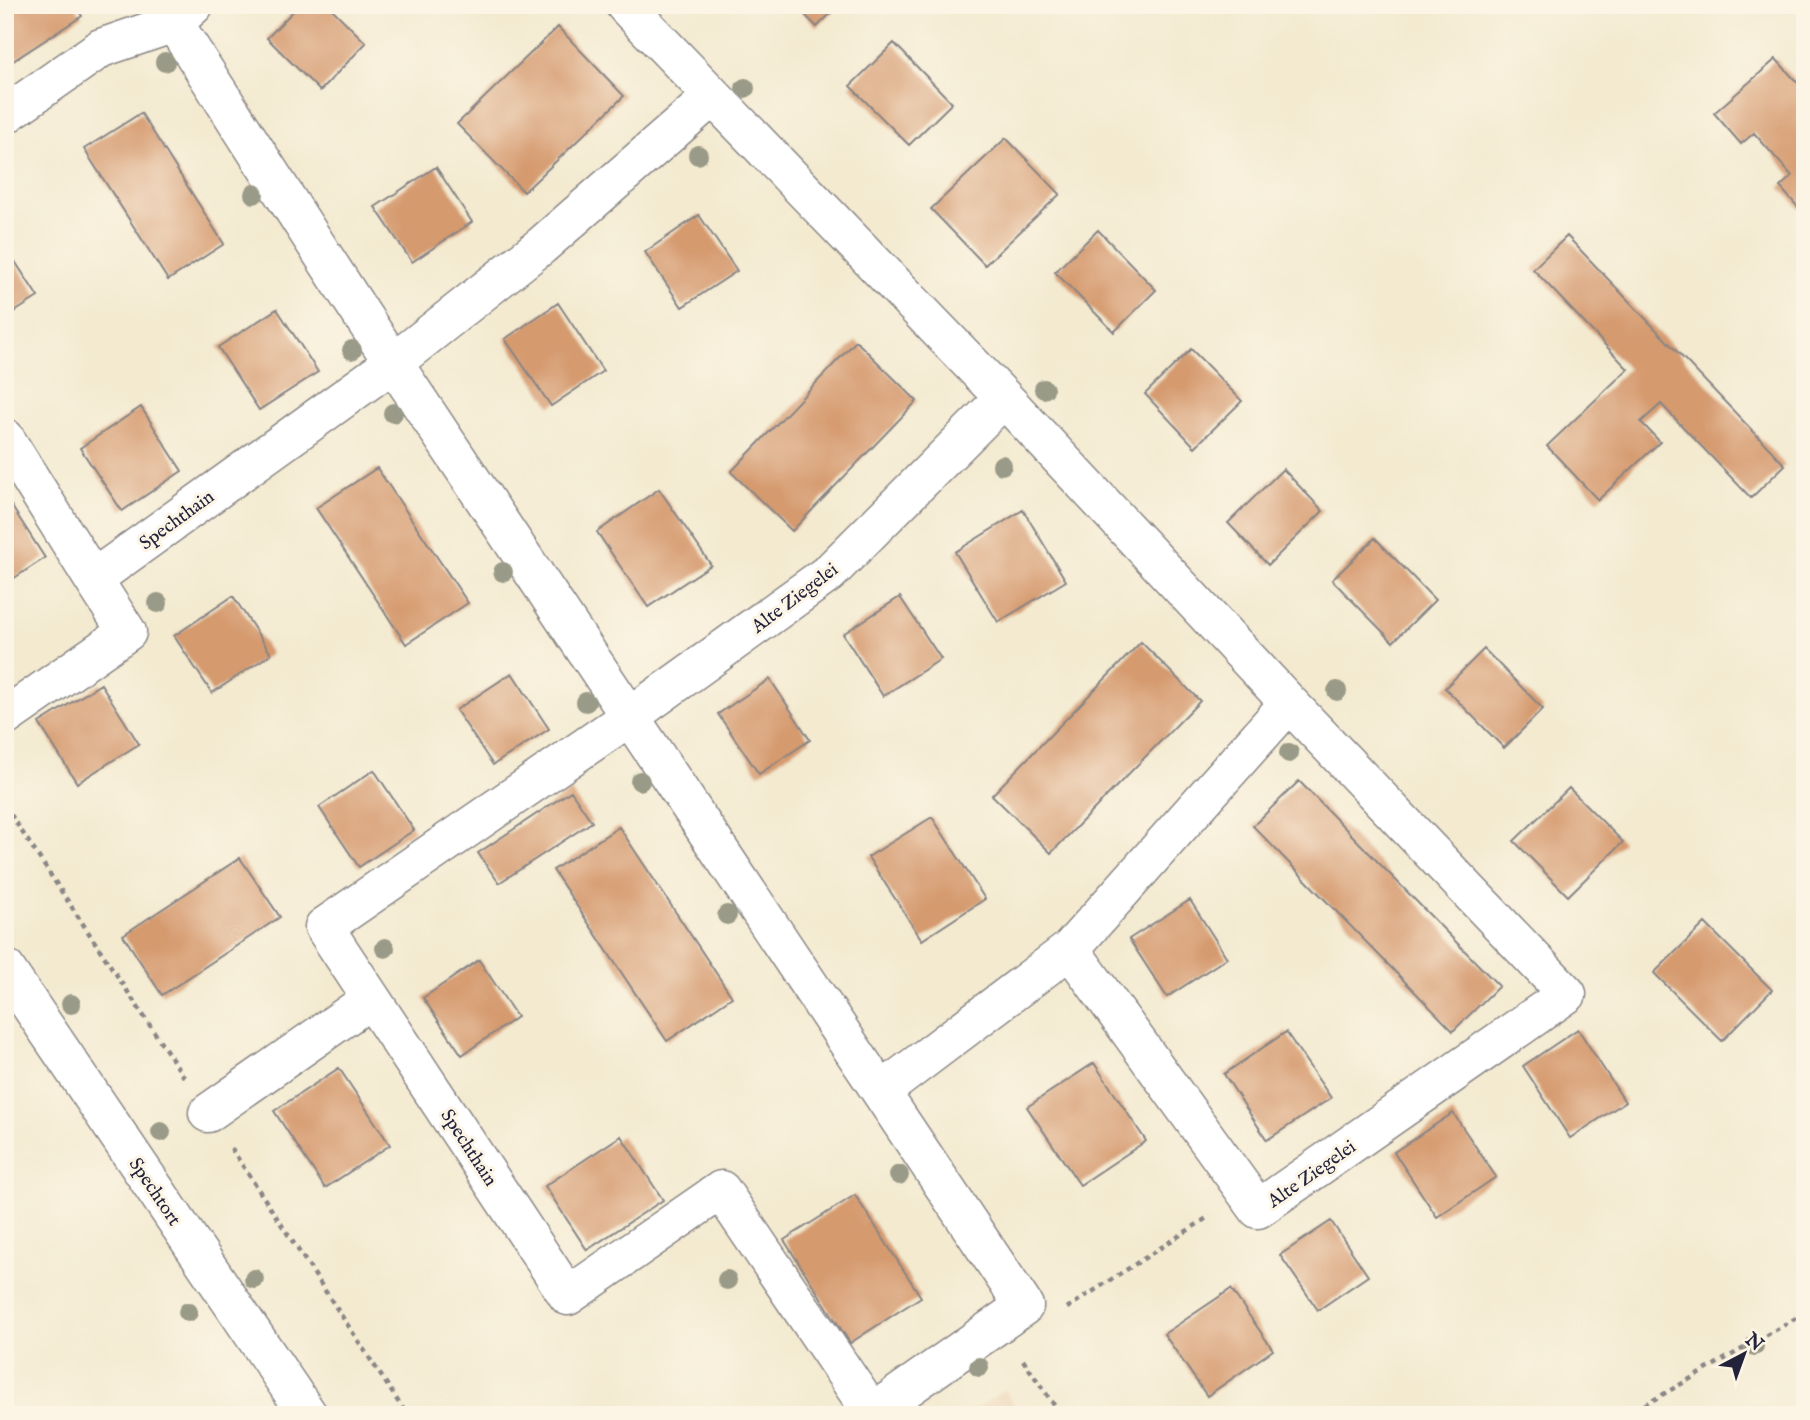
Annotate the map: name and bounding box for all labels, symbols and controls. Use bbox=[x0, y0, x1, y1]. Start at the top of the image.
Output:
street label: Spechthain bbox=[135, 485, 219, 556]
street label: Alte Ziegelei bbox=[746, 558, 843, 640]
street label: Spechthain bbox=[435, 1105, 502, 1191]
street label: Alte Ziegelei bbox=[1262, 1135, 1361, 1214]
street label: Spechtort bbox=[123, 1153, 186, 1231]
north arrow bbox=[1708, 1318, 1778, 1388]
text: N bbox=[1739, 1328, 1768, 1357]

